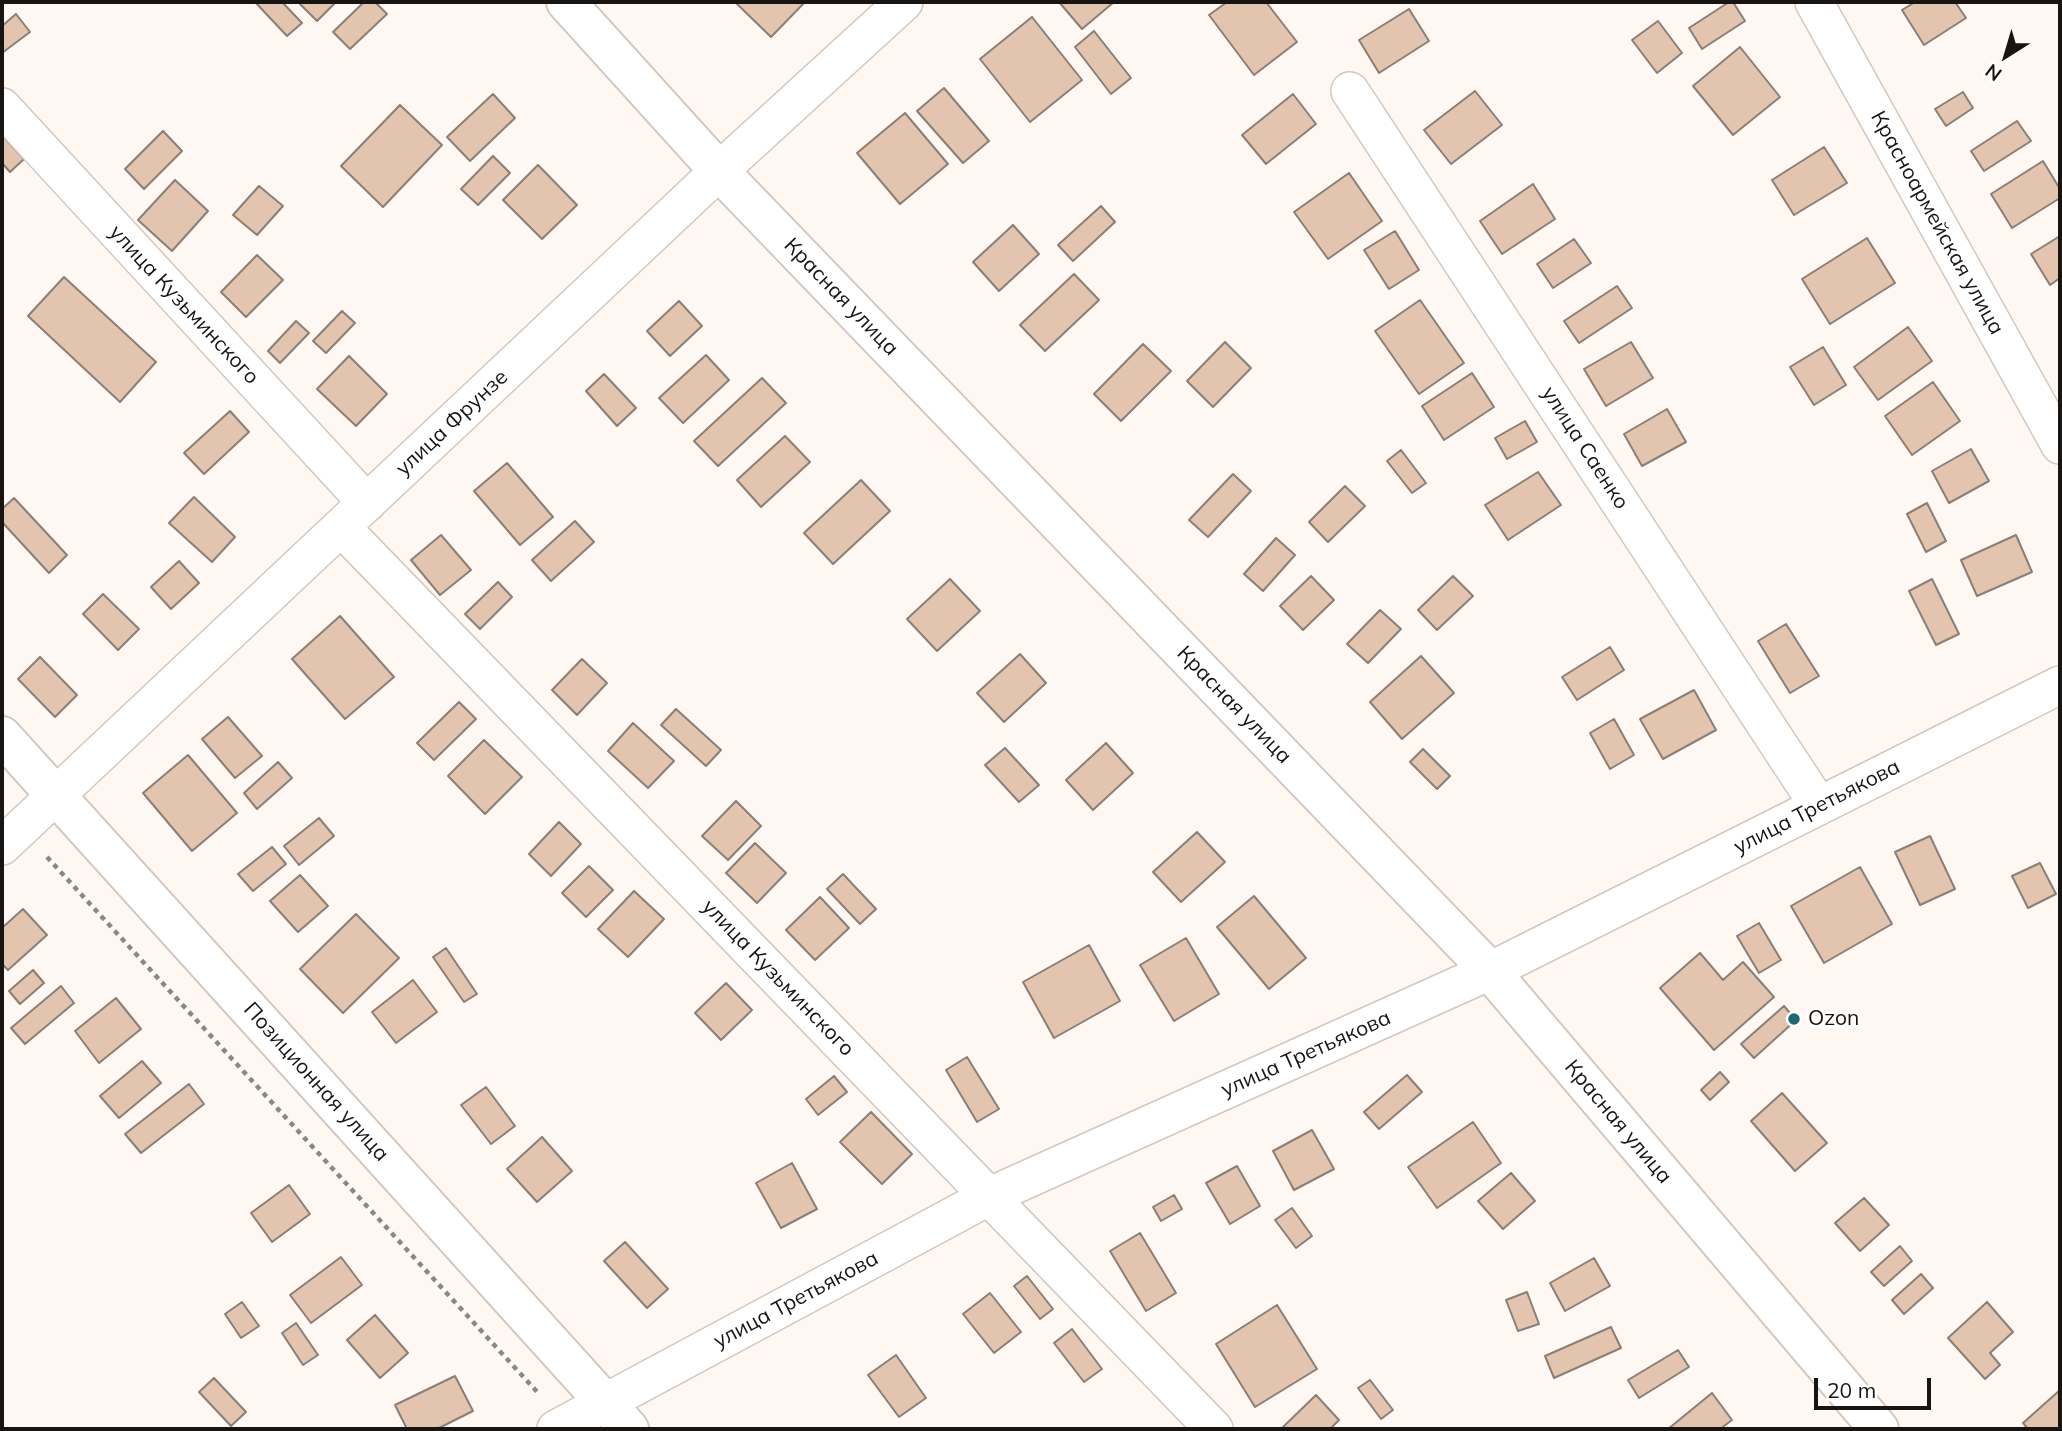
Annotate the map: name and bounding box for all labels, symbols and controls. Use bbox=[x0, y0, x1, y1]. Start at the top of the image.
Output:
north arrow bbox=[1971, 21, 2041, 91]
text: N bbox=[1980, 59, 2006, 87]
street label: Красноармейская улица bbox=[1865, 107, 2009, 339]
street label: улица Кузьминского bbox=[104, 220, 264, 390]
street label: Красная улица bbox=[779, 233, 903, 361]
street label: улица Фрунзе bbox=[391, 365, 513, 481]
street label: улица Саенко bbox=[1536, 382, 1634, 514]
street label: Красная улица bbox=[1172, 641, 1296, 769]
street label: улица Третьякова bbox=[1730, 754, 1904, 860]
street label: улица Кузьминского bbox=[697, 894, 859, 1062]
street label: Позиционная улица bbox=[238, 997, 394, 1167]
street label: улица Третьякова bbox=[1217, 1005, 1395, 1103]
place label: Ozon bbox=[1808, 1006, 1859, 1032]
marker: Ozon bbox=[1786, 1011, 1802, 1027]
street label: Красная улица bbox=[1559, 1055, 1677, 1189]
street label: улица Третьякова bbox=[709, 1246, 883, 1354]
scale bar bbox=[1817, 1364, 1934, 1408]
text: 20 m bbox=[1827, 1377, 1876, 1403]

